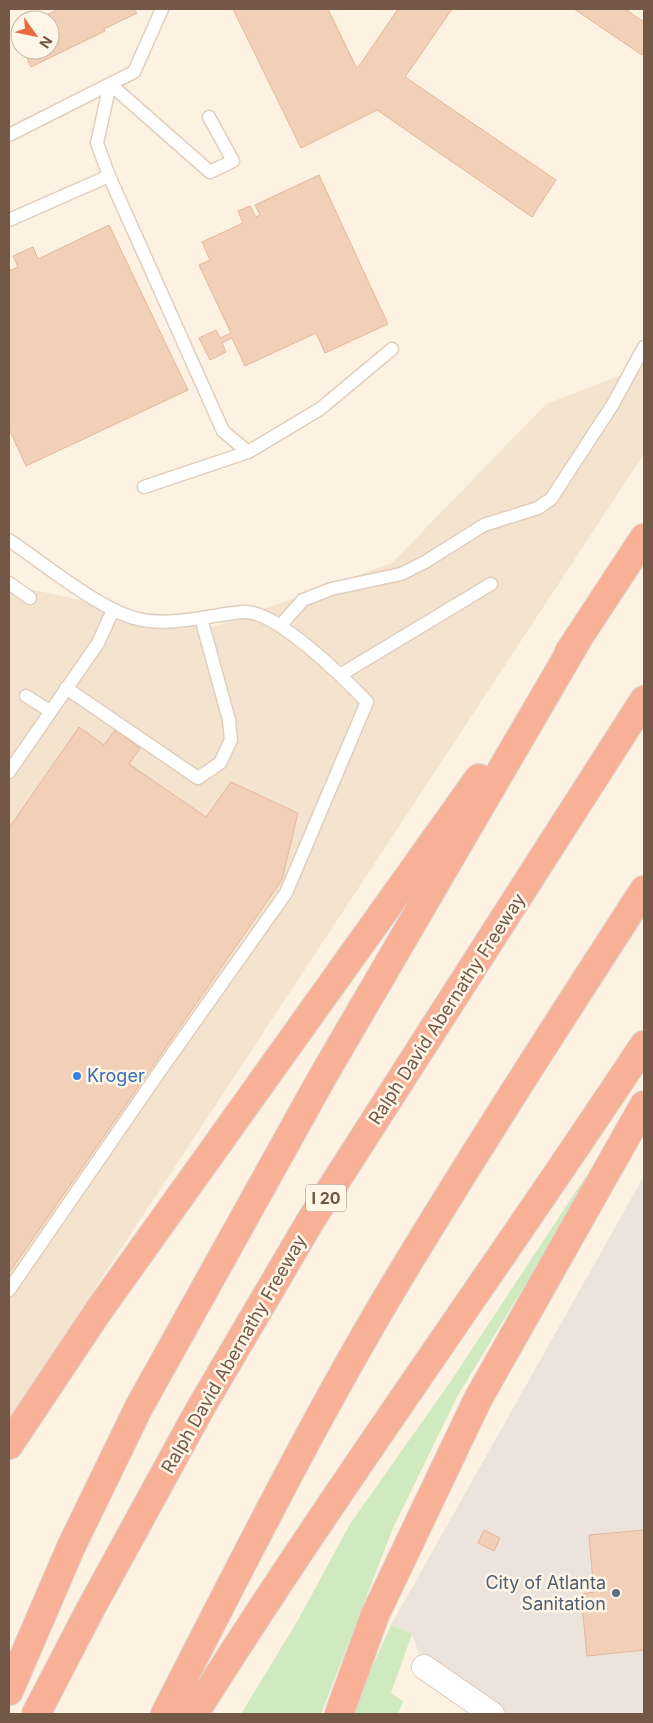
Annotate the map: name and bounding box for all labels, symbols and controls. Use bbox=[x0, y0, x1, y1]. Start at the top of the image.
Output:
north arrow bbox=[10, 10, 60, 60]
text: N bbox=[36, 33, 56, 51]
street label: Ralph David Abernathy Freeway bbox=[364, 889, 529, 1128]
place label: Kroger bbox=[87, 1065, 145, 1086]
marker: Kroger bbox=[71, 1070, 83, 1082]
road number: I 20 bbox=[306, 1184, 346, 1212]
street label: Ralph David Abernathy Freeway bbox=[157, 1231, 310, 1476]
place label: City of Atlanta Sanitation bbox=[485, 1572, 606, 1614]
marker: City of Atlanta Sanitation bbox=[610, 1587, 622, 1599]

